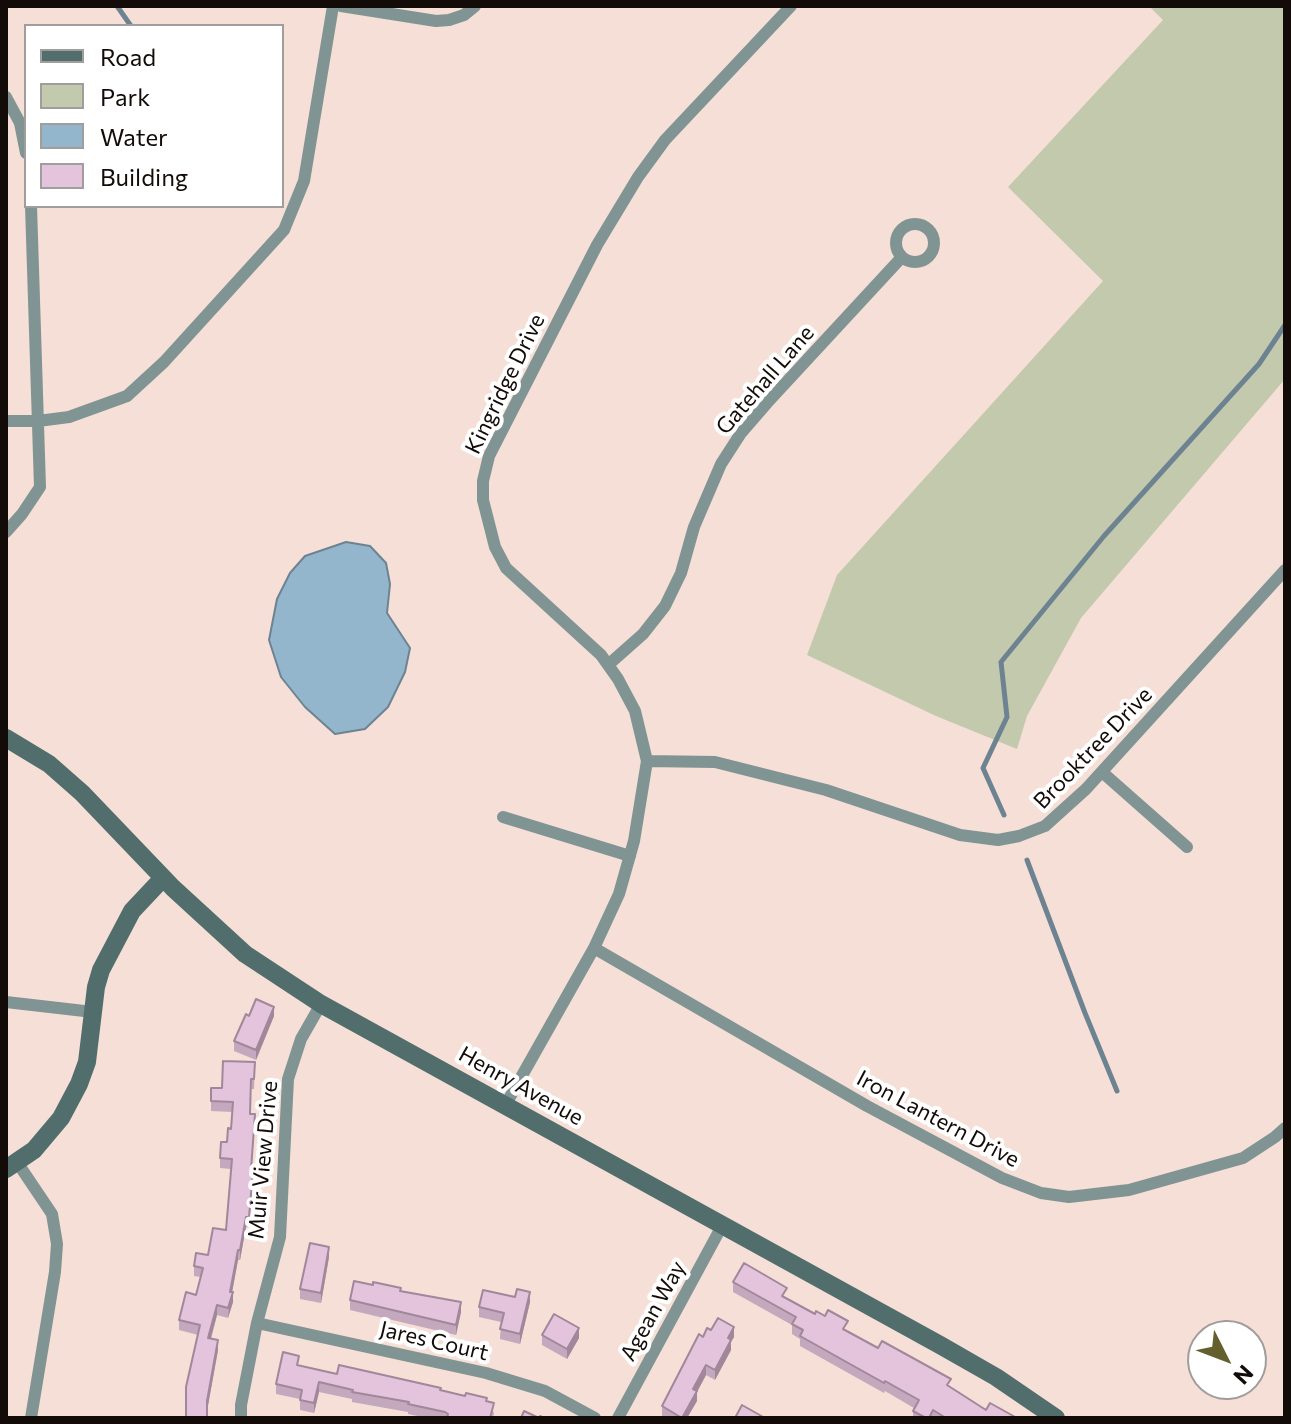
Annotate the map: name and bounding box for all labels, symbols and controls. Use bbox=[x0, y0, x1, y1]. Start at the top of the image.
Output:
legend bbox=[24, 24, 284, 208]
text: Road bbox=[100, 42, 156, 71]
text: Park bbox=[100, 82, 150, 111]
text: Water bbox=[100, 122, 168, 151]
text: Building bbox=[100, 162, 188, 191]
street label: Kingridge Drive bbox=[460, 310, 550, 458]
street label: Gatehall Lane bbox=[710, 320, 820, 440]
street label: Brooktree Drive bbox=[1028, 682, 1158, 814]
street label: Henry Avenue bbox=[454, 1041, 588, 1131]
street label: Iron Lantern Drive bbox=[852, 1065, 1024, 1173]
street label: Muir View Drive bbox=[243, 1080, 283, 1240]
street label: Agean Way bbox=[615, 1256, 691, 1366]
street label: Jares Court bbox=[377, 1316, 491, 1366]
north arrow bbox=[1187, 1320, 1267, 1400]
text: N bbox=[1228, 1360, 1259, 1390]

